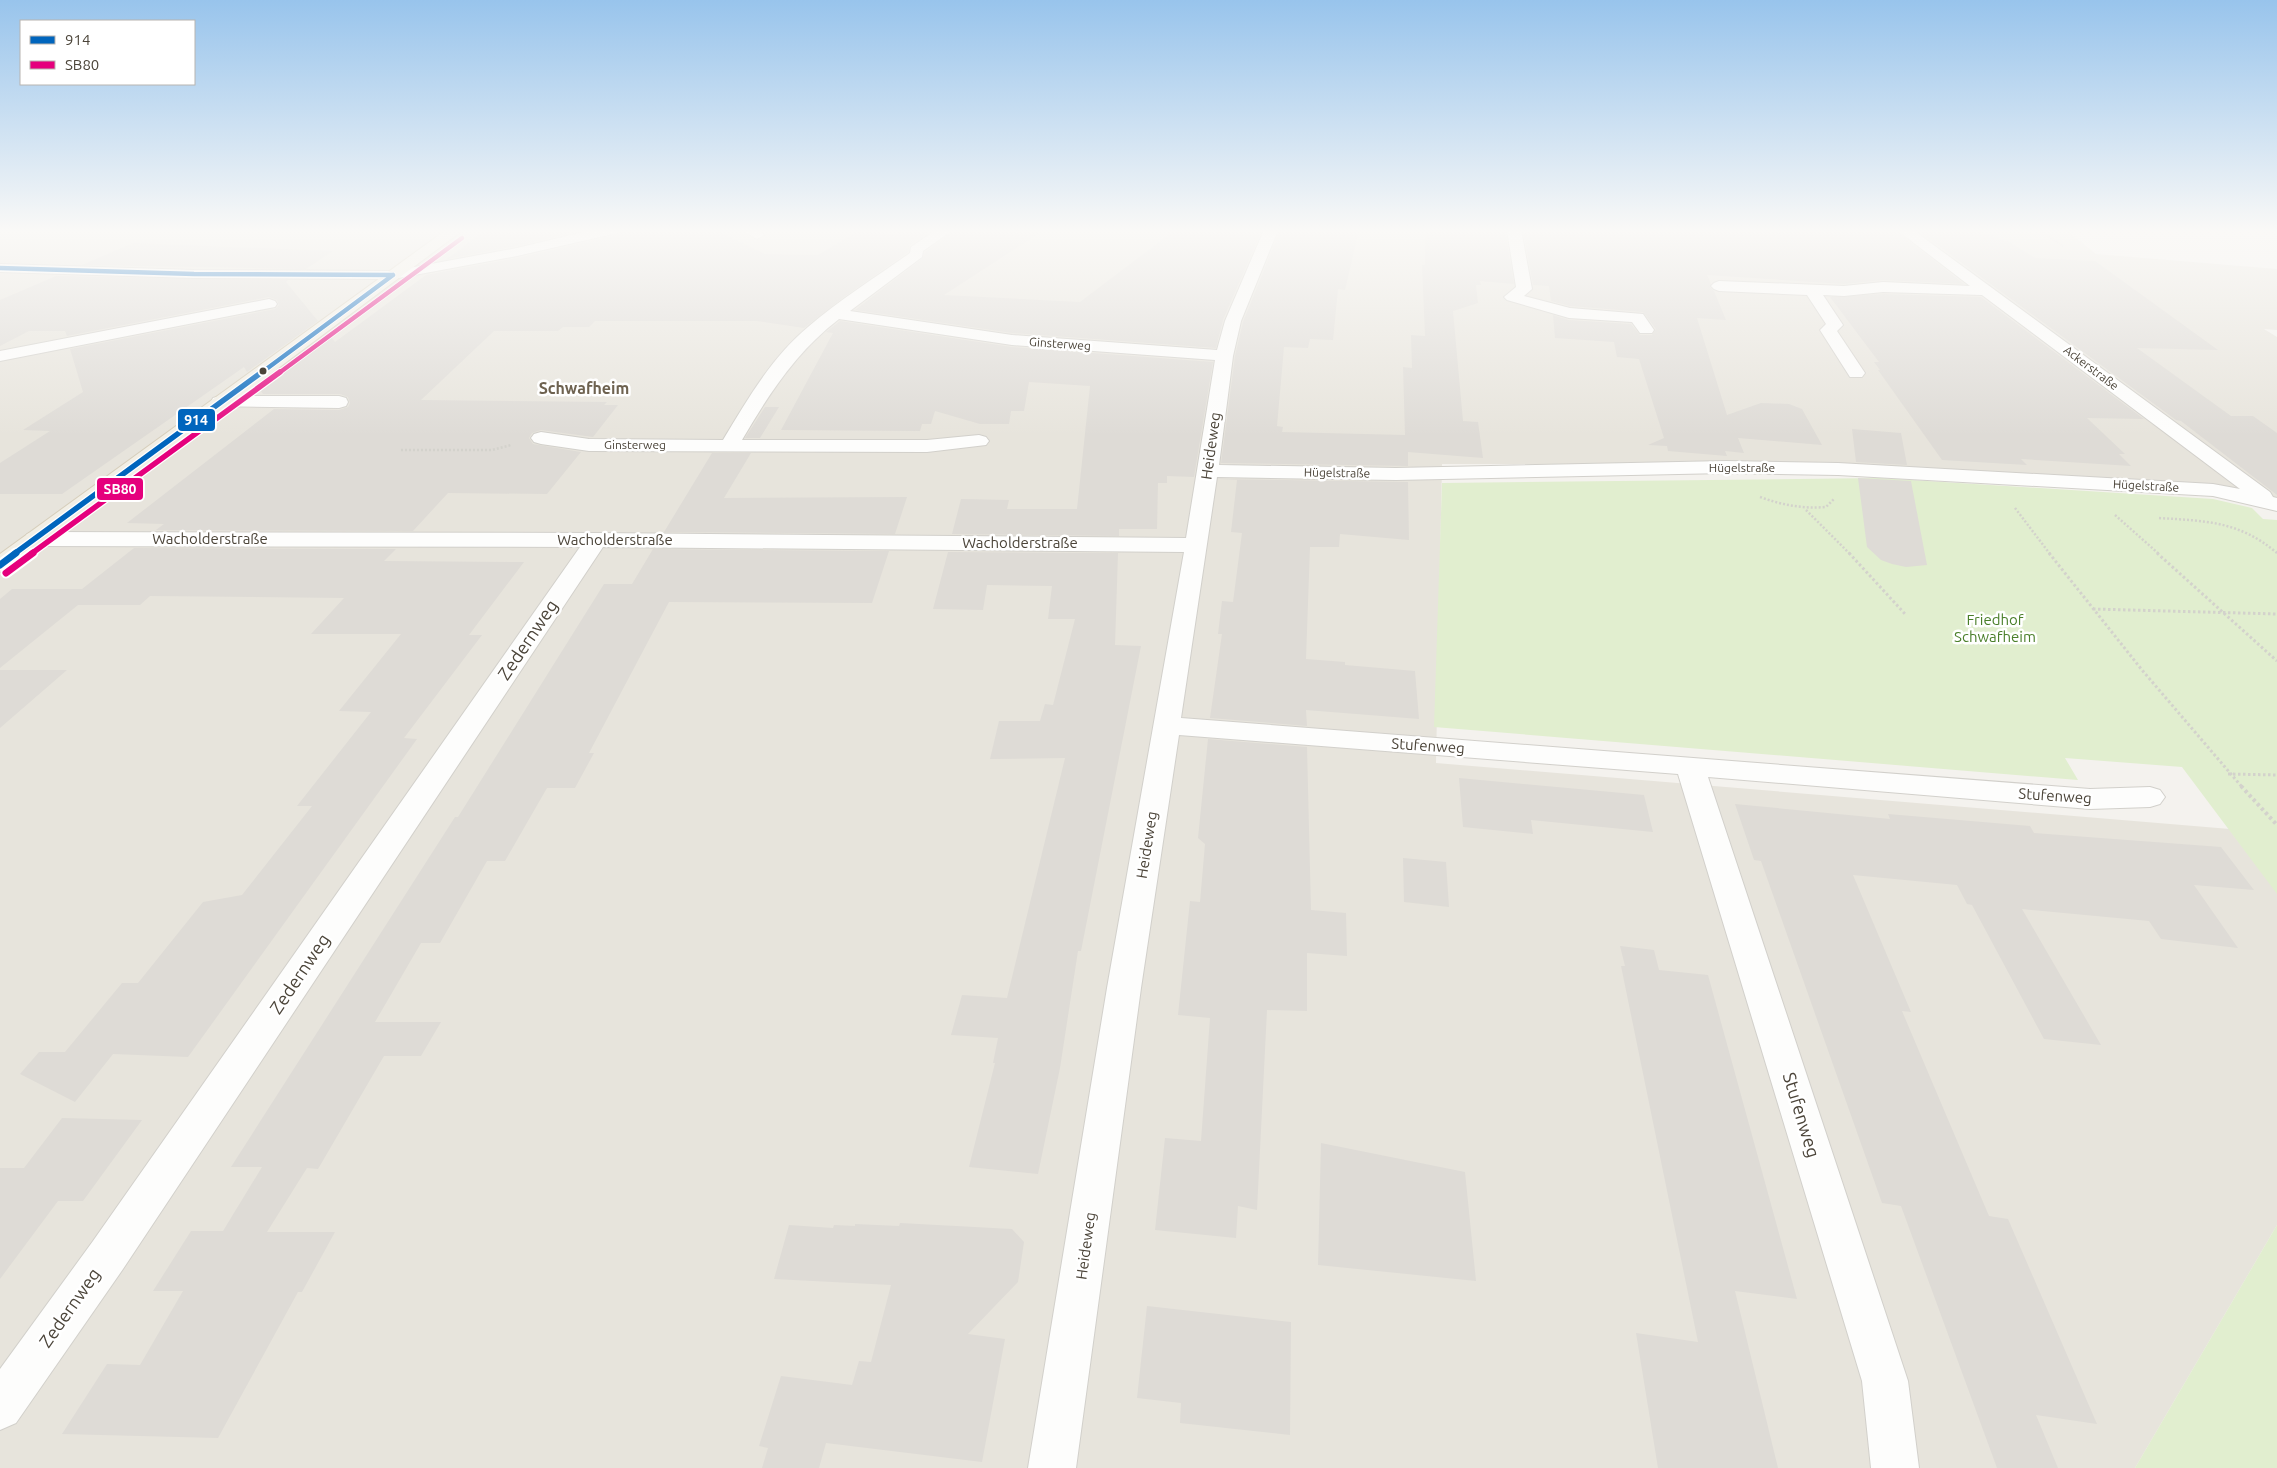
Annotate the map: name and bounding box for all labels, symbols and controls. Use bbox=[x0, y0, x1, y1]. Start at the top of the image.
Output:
legend bbox=[20, 20, 195, 85]
text: 914 bbox=[65, 31, 90, 48]
text: SB80 bbox=[65, 56, 99, 73]
street label: Ginsterweg bbox=[1029, 335, 1091, 352]
street label: Ackerstraße bbox=[2061, 343, 2121, 392]
unlabelled marker bbox=[258, 366, 268, 376]
district label: Schwafheim bbox=[539, 379, 629, 397]
line badge: 914 bbox=[177, 408, 216, 432]
street label: Heideweg bbox=[1197, 411, 1224, 481]
text: 914 bbox=[184, 412, 208, 428]
street label: Ginsterweg bbox=[604, 438, 666, 451]
street label: Hügelstraße bbox=[1709, 461, 1775, 474]
street label: Hügelstraße bbox=[1304, 465, 1370, 480]
line badge: SB80 bbox=[96, 477, 144, 501]
street label: Hügelstraße bbox=[2113, 477, 2180, 494]
text: SB80 bbox=[103, 481, 137, 497]
street label: Wacholderstraße bbox=[152, 530, 268, 547]
street label: Wacholderstraße bbox=[557, 531, 673, 548]
street label: Wacholderstraße bbox=[962, 534, 1078, 551]
street label: Zedernweg bbox=[493, 596, 561, 683]
park label: Friedhof Schwafheim bbox=[1954, 611, 2036, 645]
street label: Stufenweg bbox=[1391, 734, 1465, 757]
street label: Stufenweg bbox=[2018, 784, 2092, 807]
street label: Heideweg bbox=[1133, 810, 1160, 880]
street label: Zedernweg bbox=[265, 930, 333, 1017]
street label: Stufenweg bbox=[1780, 1070, 1824, 1160]
street label: Heideweg bbox=[1072, 1211, 1099, 1281]
street label: Zedernweg bbox=[35, 1264, 104, 1351]

